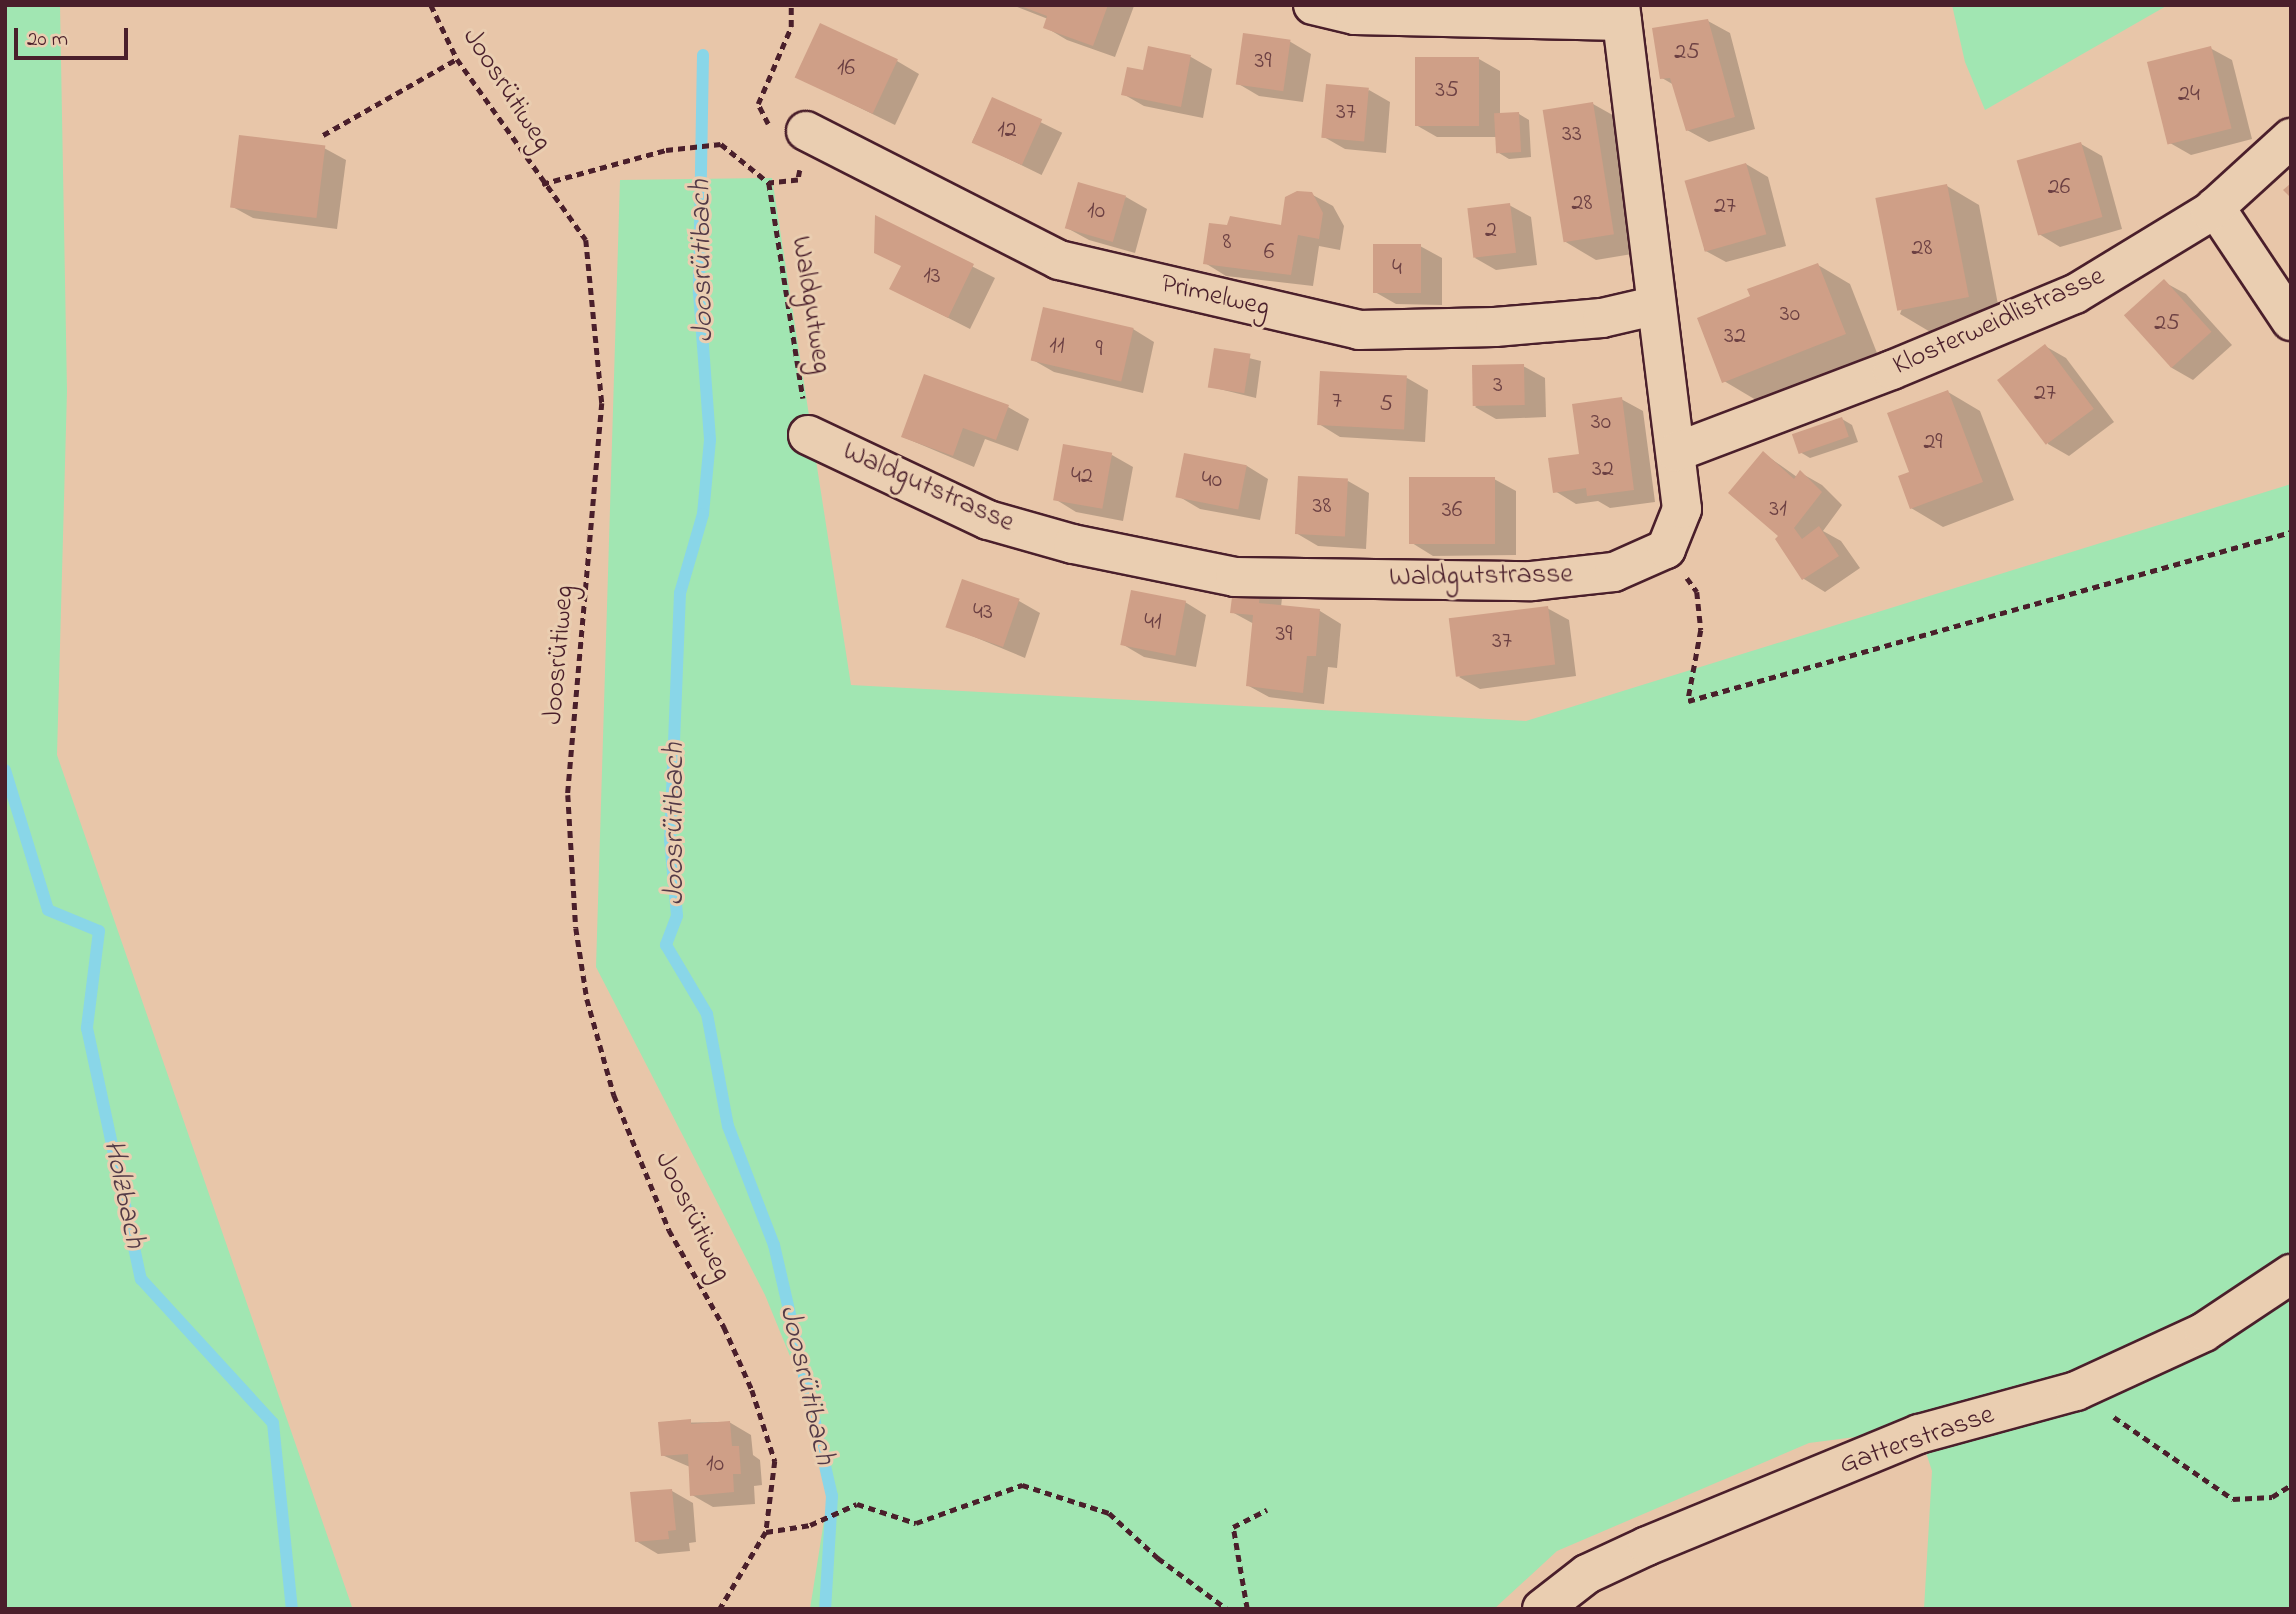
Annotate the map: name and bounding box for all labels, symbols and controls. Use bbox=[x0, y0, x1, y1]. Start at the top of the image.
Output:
scale bar bbox=[18, 14, 131, 58]
street label: Joosrütiweg bbox=[454, 22, 558, 158]
text: 20 m bbox=[27, 25, 68, 55]
house number: 25 bbox=[1674, 39, 1700, 67]
house number: 39 bbox=[1254, 48, 1272, 76]
house number: 16 bbox=[837, 55, 855, 83]
house number: 35 bbox=[1435, 77, 1459, 105]
house number: 24 bbox=[2178, 81, 2200, 109]
house number: 37 bbox=[1336, 99, 1356, 127]
house number: 12 bbox=[997, 117, 1017, 145]
house number: 33 bbox=[1562, 121, 1582, 149]
house number: 26 bbox=[2048, 174, 2070, 202]
water label: Joosrütibach bbox=[684, 179, 722, 343]
house number: 28 bbox=[1572, 190, 1592, 218]
house number: 27 bbox=[1714, 193, 1736, 221]
house number: 10 bbox=[1087, 198, 1105, 226]
house number: 2 bbox=[1485, 217, 1497, 245]
house number: 8 bbox=[1223, 229, 1231, 257]
street label: Waldgutweg bbox=[783, 234, 837, 376]
house number: 28 bbox=[1912, 235, 1932, 263]
house number: 6 bbox=[1264, 239, 1274, 267]
house number: 4 bbox=[1392, 255, 1402, 283]
street label: Klosterweidlistrasse bbox=[1888, 260, 2110, 384]
house number: 13 bbox=[923, 263, 941, 291]
street label: Primelweg bbox=[1157, 268, 1273, 326]
house number: 30 bbox=[1780, 301, 1800, 329]
house number: 25 bbox=[2154, 310, 2180, 338]
house number: 32 bbox=[1724, 323, 1746, 351]
house number: 11 bbox=[1049, 333, 1065, 361]
house number: 9 bbox=[1095, 336, 1103, 364]
house number: 3 bbox=[1493, 372, 1503, 400]
house number: 27 bbox=[2034, 380, 2056, 408]
house number: 7 bbox=[1332, 388, 1342, 416]
house number: 5 bbox=[1379, 391, 1393, 419]
house number: 30 bbox=[1591, 409, 1611, 437]
house number: 29 bbox=[1923, 429, 1943, 457]
street label: Waldgutstrasse bbox=[837, 435, 1019, 541]
house number: 32 bbox=[1592, 456, 1614, 484]
house number: 42 bbox=[1071, 463, 1093, 491]
house number: 40 bbox=[1202, 467, 1222, 495]
house number: 38 bbox=[1313, 493, 1331, 521]
house number: 31 bbox=[1769, 496, 1787, 524]
house number: 36 bbox=[1442, 497, 1462, 525]
street label: Waldgutstrasse bbox=[1389, 559, 1573, 595]
street label: Joosrütiweg bbox=[537, 584, 583, 726]
house number: 43 bbox=[973, 599, 993, 627]
house number: 41 bbox=[1144, 609, 1162, 637]
house number: 39 bbox=[1275, 621, 1293, 649]
house number: 37 bbox=[1492, 628, 1512, 656]
water label: Joosrütibach bbox=[657, 743, 693, 905]
water label: Holzbach bbox=[94, 1137, 152, 1251]
street label: Joosrütiweg bbox=[646, 1147, 738, 1287]
water label: Joosrütibach bbox=[770, 1302, 842, 1468]
street label: Gatterstrasse bbox=[1835, 1399, 1999, 1483]
house number: 10 bbox=[706, 1451, 724, 1479]

